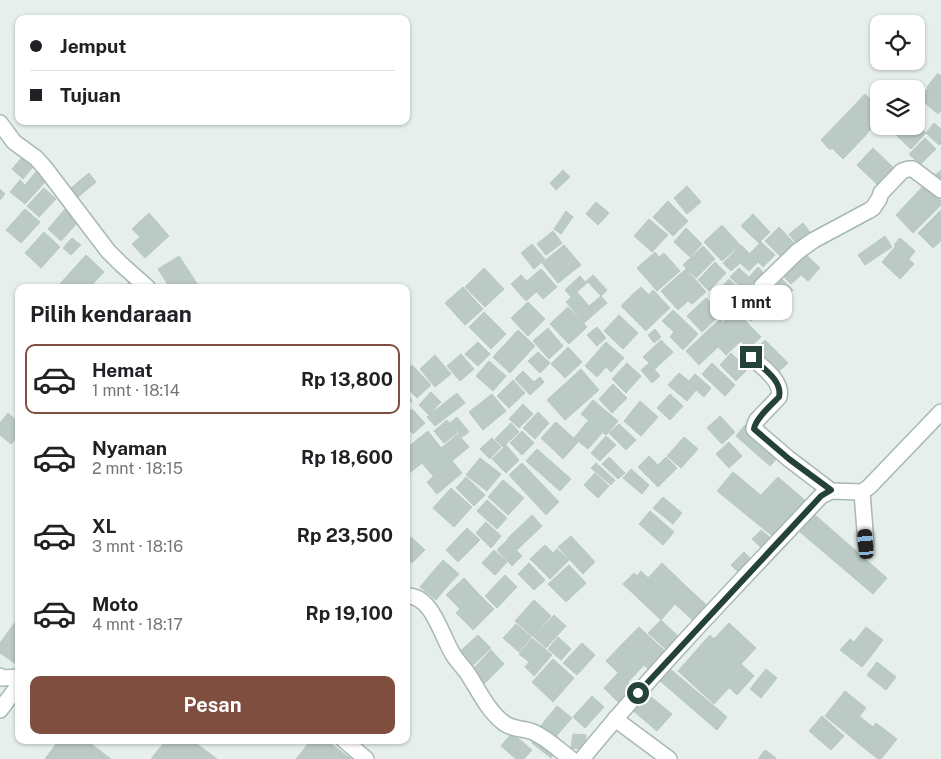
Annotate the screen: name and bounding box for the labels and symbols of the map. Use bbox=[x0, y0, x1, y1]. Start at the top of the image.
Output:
callout: 1 mnt bbox=[710, 284, 792, 320]
route end bbox=[740, 346, 762, 368]
car bbox=[857, 528, 874, 560]
route start bbox=[627, 682, 649, 704]

